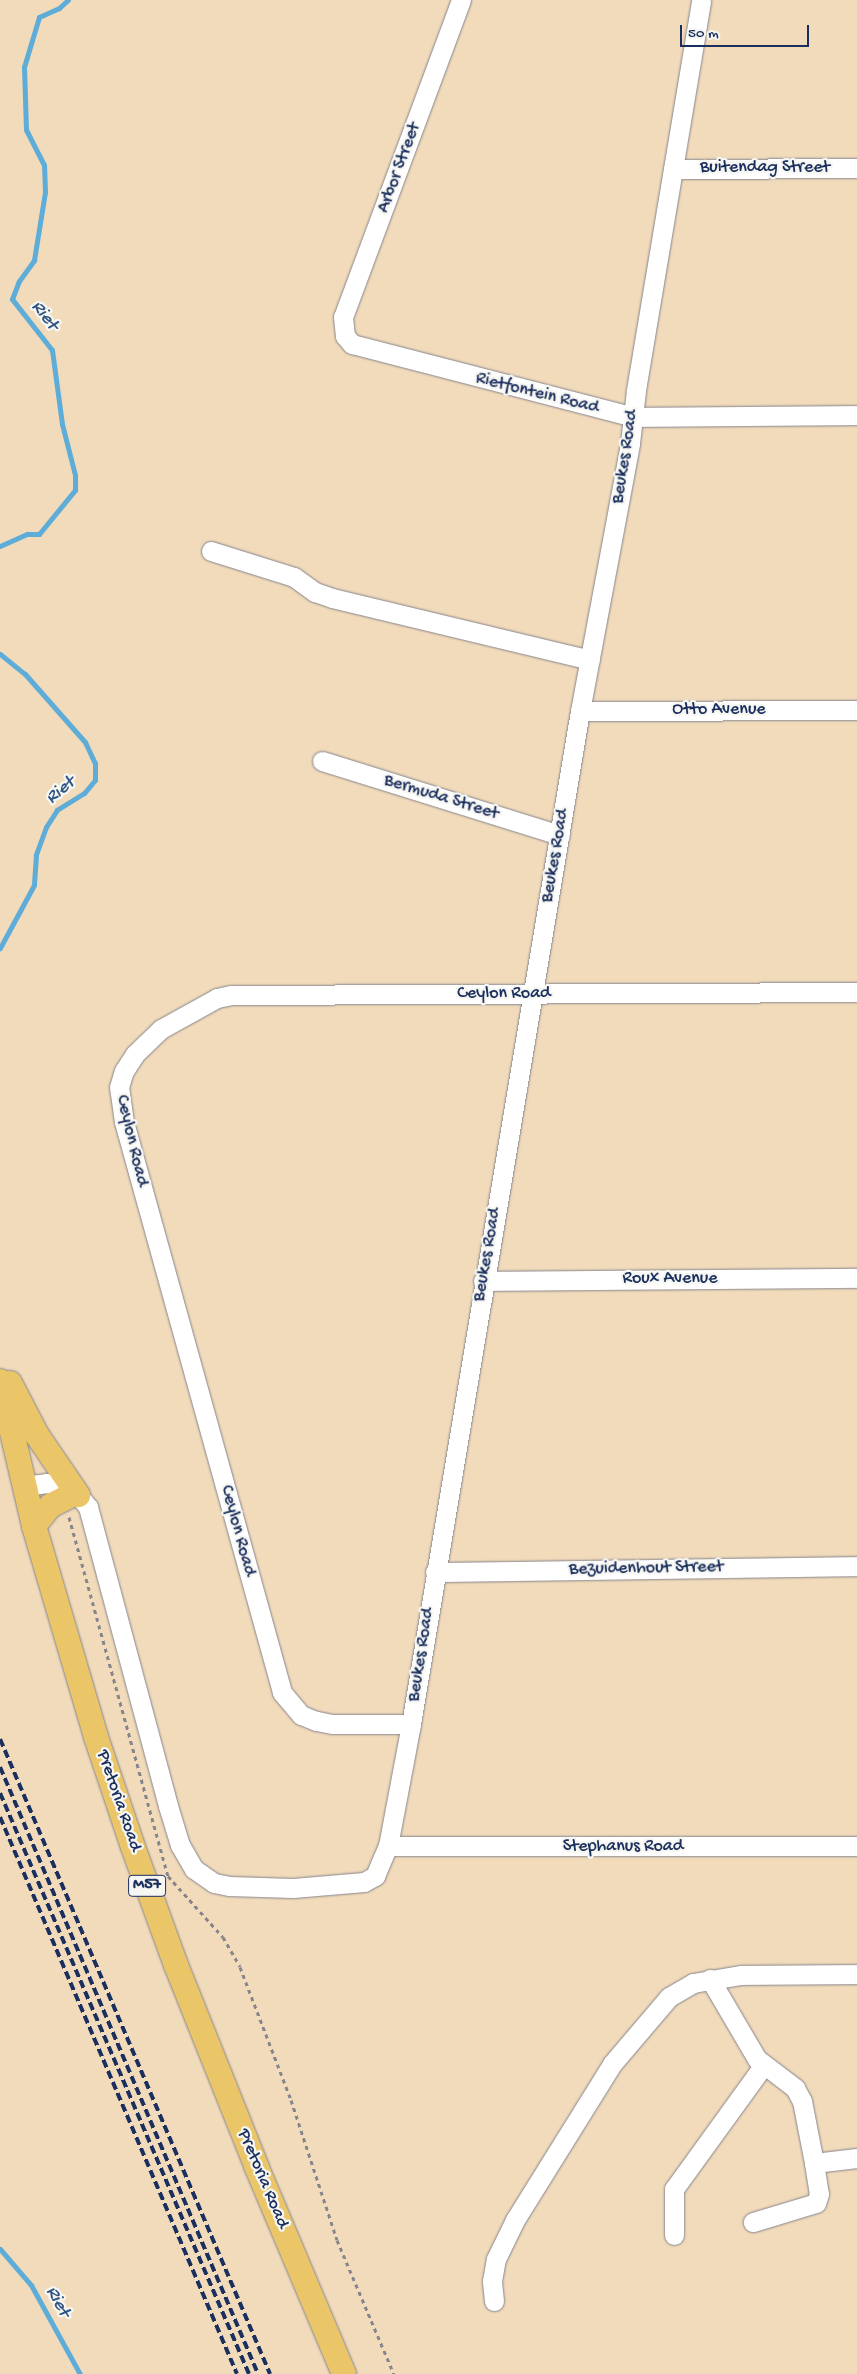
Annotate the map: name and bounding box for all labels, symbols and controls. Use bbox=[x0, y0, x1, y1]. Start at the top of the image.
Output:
scale bar bbox=[682, 15, 811, 47]
text: 50 m bbox=[688, 25, 719, 43]
street label: Arbor Street bbox=[374, 120, 426, 216]
street label: Buitendag Street bbox=[700, 157, 830, 179]
water label: Riet bbox=[25, 297, 63, 335]
street label: Rietfontein Road bbox=[473, 368, 601, 420]
street label: Beukes Road bbox=[608, 409, 644, 505]
street label: Otto Avenue bbox=[672, 699, 766, 721]
street label: Bermuda Street bbox=[381, 770, 501, 826]
water label: Riet bbox=[42, 772, 80, 810]
street label: Beukes Road bbox=[537, 808, 575, 904]
street label: Ceylon Road bbox=[457, 983, 551, 1005]
street label: Ceylon Road bbox=[110, 1093, 152, 1189]
street label: Beukes Road bbox=[469, 1207, 507, 1303]
street label: Roux Avenue bbox=[622, 1268, 718, 1290]
street label: Ceylon Road bbox=[214, 1483, 260, 1579]
street label: Bezuidenhout Street bbox=[569, 1557, 723, 1581]
street label: Beukes Road bbox=[404, 1607, 440, 1703]
street label: Pretoria Road bbox=[91, 1747, 145, 1855]
street label: Stephanus Road bbox=[563, 1836, 683, 1858]
road number: M57 bbox=[127, 1872, 167, 1900]
street label: Pretoria Road bbox=[231, 2126, 293, 2232]
water label: Riet bbox=[39, 2283, 75, 2321]

